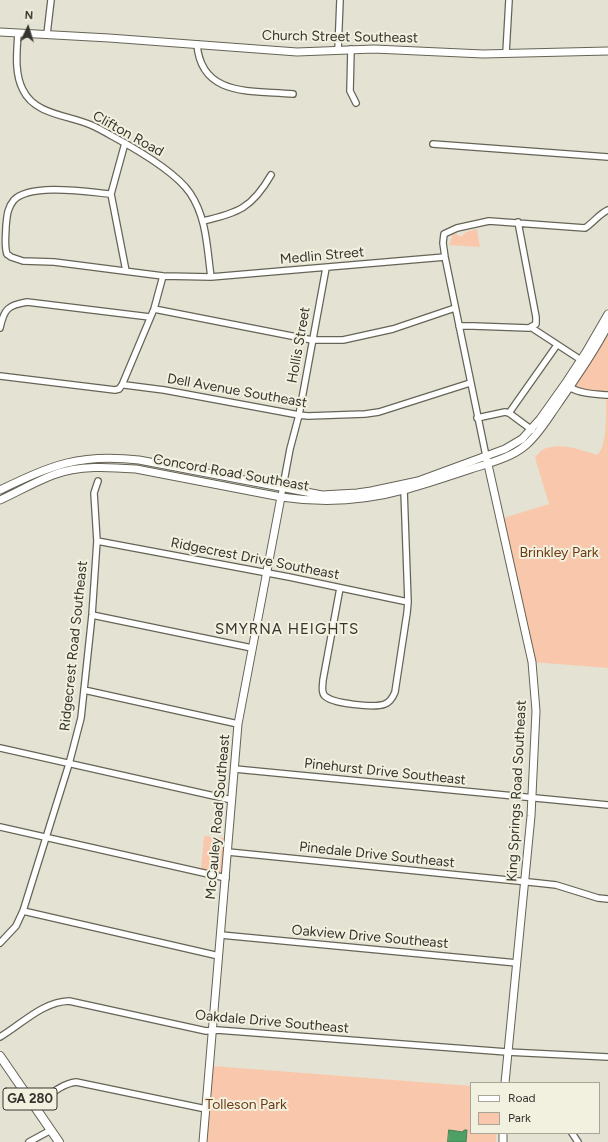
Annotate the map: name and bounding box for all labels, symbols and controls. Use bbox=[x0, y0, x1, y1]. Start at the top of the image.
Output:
north arrow bbox=[8, 8, 48, 48]
text: N bbox=[24, 9, 34, 22]
street label: Church Street Southeast bbox=[262, 27, 418, 47]
street label: Clifton Road bbox=[90, 108, 166, 160]
street label: Medlin Street bbox=[279, 244, 365, 268]
street label: Hollis Street bbox=[284, 306, 314, 384]
street label: Dell Avenue Southeast bbox=[166, 370, 308, 412]
street label: Concord Road Southeast bbox=[152, 451, 310, 495]
street label: Ridgecrest Drive Southeast bbox=[169, 534, 341, 584]
park label: Brinkley Park bbox=[519, 545, 599, 561]
street label: Ridgecrest Road Southeast bbox=[57, 560, 91, 732]
district label: SMYRNA HEIGHTS bbox=[215, 621, 359, 639]
street label: King Springs Road Southeast bbox=[504, 700, 530, 882]
street label: McCauley Road Southeast bbox=[202, 734, 234, 900]
street label: Pinehurst Drive Southeast bbox=[303, 755, 467, 789]
street label: Pinedale Drive Southeast bbox=[298, 838, 456, 872]
street label: Oakview Drive Southeast bbox=[291, 922, 449, 952]
street label: Oakdale Drive Southeast bbox=[194, 1007, 350, 1037]
legend bbox=[470, 1082, 600, 1134]
road number: GA 280 bbox=[3, 1088, 57, 1110]
text: Road bbox=[508, 1091, 536, 1105]
park label: Tolleson Park bbox=[205, 1097, 287, 1113]
text: Park bbox=[508, 1111, 531, 1125]

